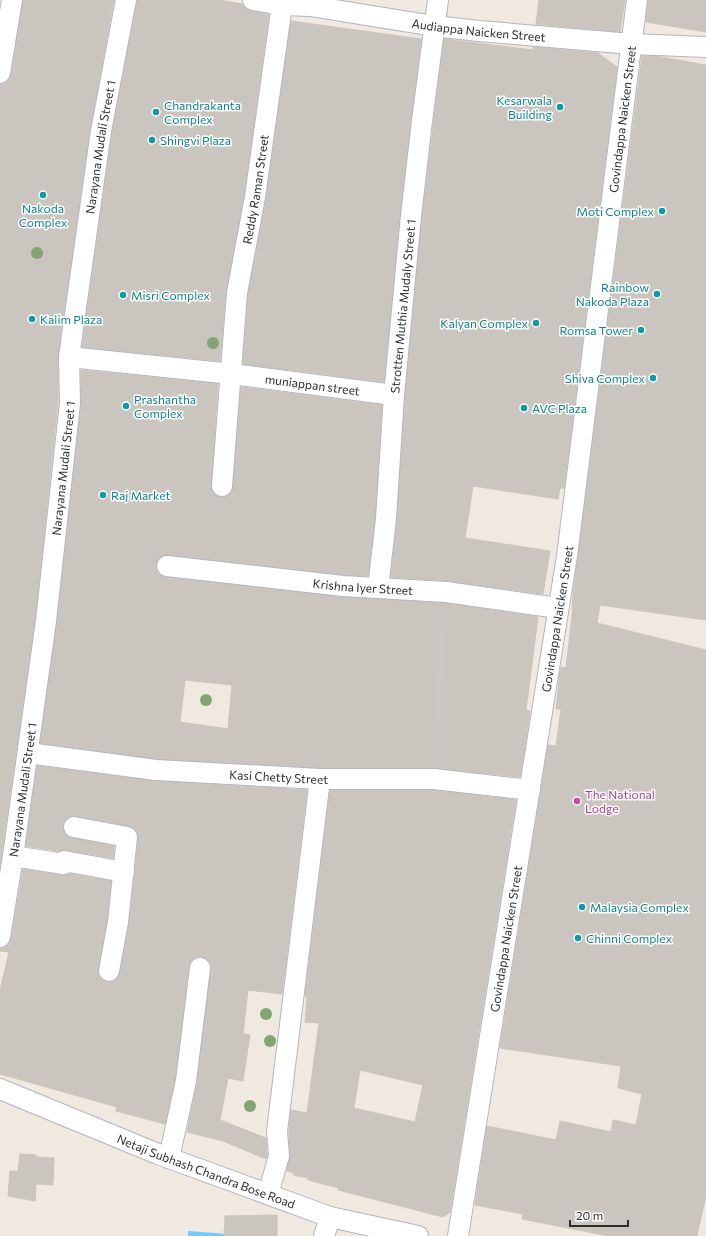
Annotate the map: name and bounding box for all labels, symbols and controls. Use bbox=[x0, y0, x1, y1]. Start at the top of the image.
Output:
street label: Audiappa Naicken Street bbox=[411, 16, 546, 44]
street label: Govindappa Naicken Street bbox=[606, 45, 638, 193]
street label: Narayana Mudali Street 1 bbox=[82, 79, 118, 215]
place label: Kesarwala Building bbox=[496, 93, 552, 121]
place label: Chandrakanta Complex bbox=[164, 98, 241, 126]
marker: Kesarwala Building bbox=[555, 102, 565, 112]
marker: Chandrakanta Complex bbox=[151, 107, 161, 117]
place label: Shingvi Plaza bbox=[160, 133, 231, 147]
street label: Reddy Raman Street bbox=[239, 134, 271, 245]
marker: Shingvi Plaza bbox=[147, 135, 157, 145]
marker: Nakoda Complex bbox=[38, 190, 48, 200]
place label: Nakoda Complex bbox=[19, 201, 68, 229]
place label: Moti Complex bbox=[576, 204, 655, 218]
marker: Moti Complex bbox=[657, 206, 667, 216]
street label: Strotten Muthia Mudaly Street 1 bbox=[387, 218, 418, 394]
place label: Rainbow Nakoda Plaza bbox=[576, 280, 649, 308]
place label: Misri Complex bbox=[131, 288, 211, 302]
marker: Rainbow Nakoda Plaza bbox=[652, 289, 662, 299]
marker: Misri Complex bbox=[118, 290, 128, 300]
place label: Kalim Plaza bbox=[40, 312, 102, 326]
marker: Kalim Plaza bbox=[27, 314, 37, 324]
place label: Kalyan Complex bbox=[440, 316, 529, 330]
marker: Kalyan Complex bbox=[531, 318, 541, 328]
place label: Romsa Tower bbox=[559, 323, 633, 337]
marker: Romsa Tower bbox=[636, 325, 646, 335]
street label: muniappan street bbox=[264, 371, 361, 398]
place label: Shiva Complex bbox=[565, 371, 646, 385]
marker: Shiva Complex bbox=[648, 373, 658, 383]
place label: Prashantha Complex bbox=[134, 392, 196, 420]
street label: Narayana Mudali Street 1 bbox=[48, 400, 77, 536]
marker: Prashantha Complex bbox=[121, 401, 131, 411]
place label: AVC Plaza bbox=[532, 401, 587, 415]
marker: AVC Plaza bbox=[519, 403, 529, 413]
place label: Raj Market bbox=[111, 488, 171, 502]
marker: Raj Market bbox=[98, 490, 108, 500]
street label: Govindappa Naicken Street bbox=[538, 545, 575, 693]
street label: Krishna Iyer Street bbox=[312, 576, 414, 597]
street label: Narayana Mudali Street 1 bbox=[6, 722, 39, 858]
street label: Kasi Chetty Street bbox=[229, 767, 328, 786]
place label: The National Lodge bbox=[585, 787, 655, 815]
marker: The National Lodge bbox=[572, 796, 582, 806]
street label: Govindappa Naicken Street bbox=[487, 865, 524, 1013]
place label: Malaysia Complex bbox=[590, 900, 689, 914]
marker: Malaysia Complex bbox=[577, 902, 587, 912]
place label: Chinni Complex bbox=[586, 931, 673, 945]
marker: Chinni Complex bbox=[573, 933, 583, 943]
street label: Netaji Subhash Chandra Bose Road bbox=[115, 1131, 297, 1211]
scale bar bbox=[570, 1202, 628, 1228]
text: 20 m bbox=[576, 1208, 603, 1222]

